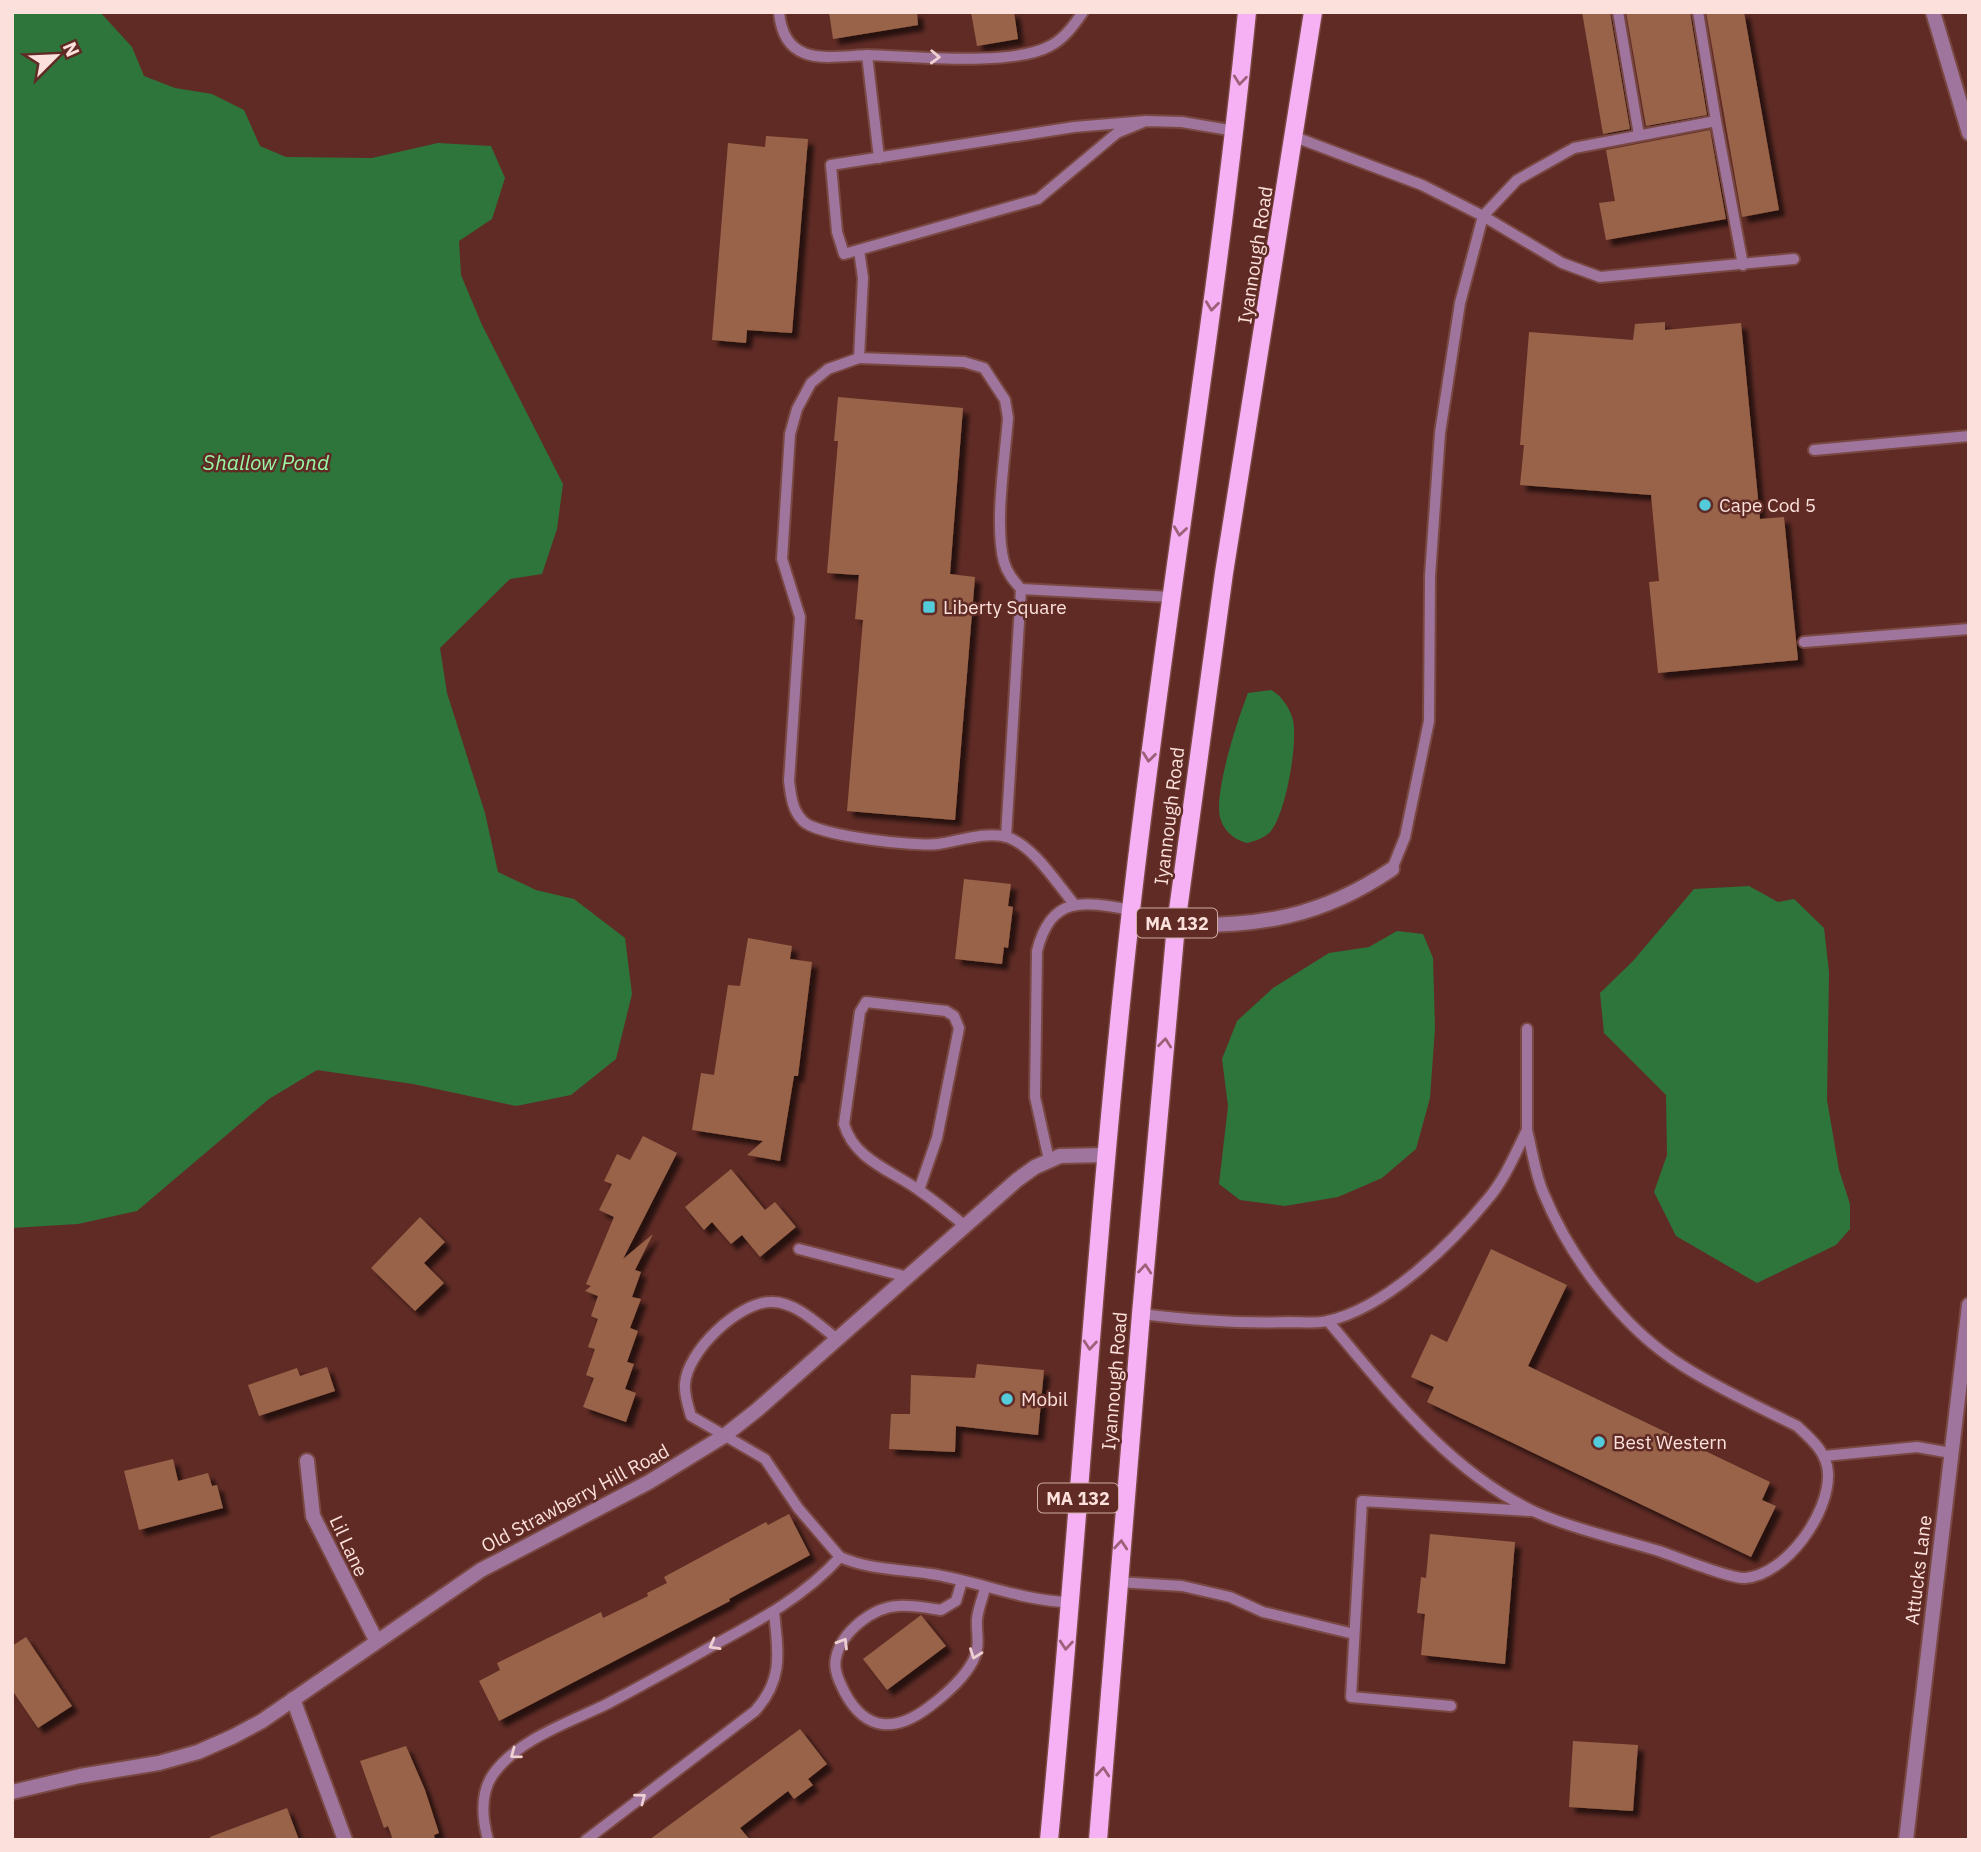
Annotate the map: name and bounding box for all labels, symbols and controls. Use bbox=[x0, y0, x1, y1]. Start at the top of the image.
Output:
north arrow bbox=[21, 21, 91, 91]
text: N bbox=[58, 38, 85, 60]
one-way arrow bbox=[930, 50, 941, 65]
one-way arrow bbox=[1233, 75, 1248, 86]
street label: Iyannough Road bbox=[1232, 184, 1278, 326]
one-way arrow bbox=[1204, 300, 1219, 312]
water label: Shallow Pond bbox=[203, 448, 330, 476]
place label: Cape Cod 5 bbox=[1719, 493, 1816, 517]
marker: Cape Cod 5 bbox=[1697, 497, 1713, 513]
one-way arrow bbox=[1173, 525, 1188, 537]
place label: Liberty Square bbox=[943, 595, 1067, 619]
marker: Liberty Square bbox=[921, 599, 937, 615]
street label: Iyannough Road bbox=[1149, 746, 1189, 886]
one-way arrow bbox=[1142, 751, 1157, 762]
road number: MA 132 bbox=[1137, 908, 1217, 938]
one-way arrow bbox=[1157, 1037, 1172, 1048]
one-way arrow bbox=[1137, 1264, 1152, 1275]
street label: Iyannough Road bbox=[1096, 1311, 1132, 1451]
one-way arrow bbox=[1083, 1340, 1098, 1351]
place label: Mobil bbox=[1021, 1387, 1068, 1411]
marker: Mobil bbox=[999, 1391, 1015, 1407]
place label: Best Western bbox=[1613, 1430, 1727, 1454]
marker: Best Western bbox=[1591, 1434, 1607, 1450]
street label: Old Strawberry Hill Road bbox=[477, 1438, 673, 1558]
road number: MA 132 bbox=[1038, 1484, 1118, 1512]
street label: Lil Lane bbox=[324, 1512, 374, 1580]
street label: Attucks Lane bbox=[1899, 1514, 1937, 1626]
one-way arrow bbox=[1114, 1539, 1129, 1551]
one-way arrow bbox=[709, 1637, 721, 1650]
one-way arrow bbox=[835, 1638, 848, 1651]
one-way arrow bbox=[1059, 1640, 1074, 1651]
one-way arrow bbox=[969, 1647, 983, 1659]
one-way arrow bbox=[510, 1745, 522, 1758]
one-way arrow bbox=[1096, 1766, 1111, 1777]
one-way arrow bbox=[633, 1794, 645, 1807]

